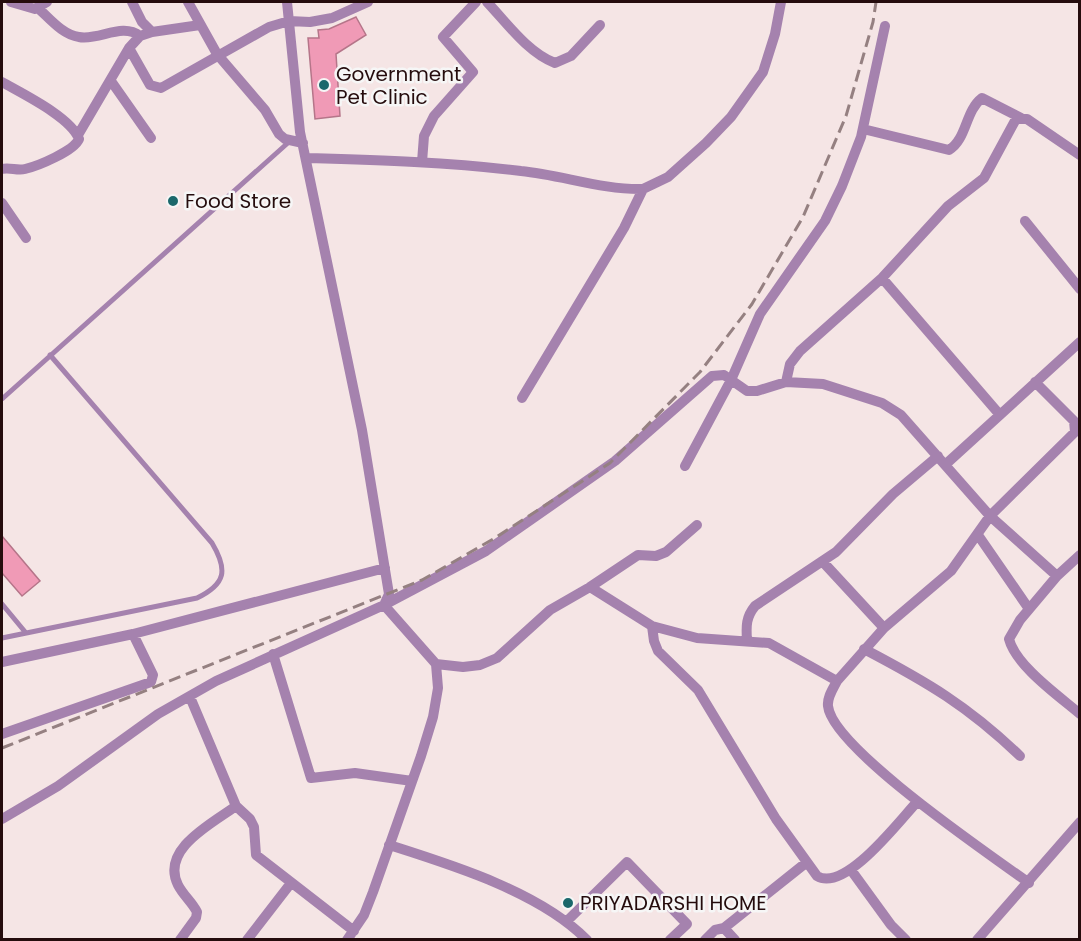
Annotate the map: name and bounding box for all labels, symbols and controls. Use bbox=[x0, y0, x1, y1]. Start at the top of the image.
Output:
place label: Government Pet Clinic bbox=[336, 60, 461, 111]
marker: Government Pet Clinic bbox=[317, 78, 331, 92]
place label: Food Store bbox=[185, 187, 291, 215]
marker: Food Store bbox=[166, 194, 180, 208]
place label: PRIYADARSHI HOME bbox=[580, 889, 766, 917]
marker: PRIYADARSHI HOME bbox=[561, 896, 575, 910]

